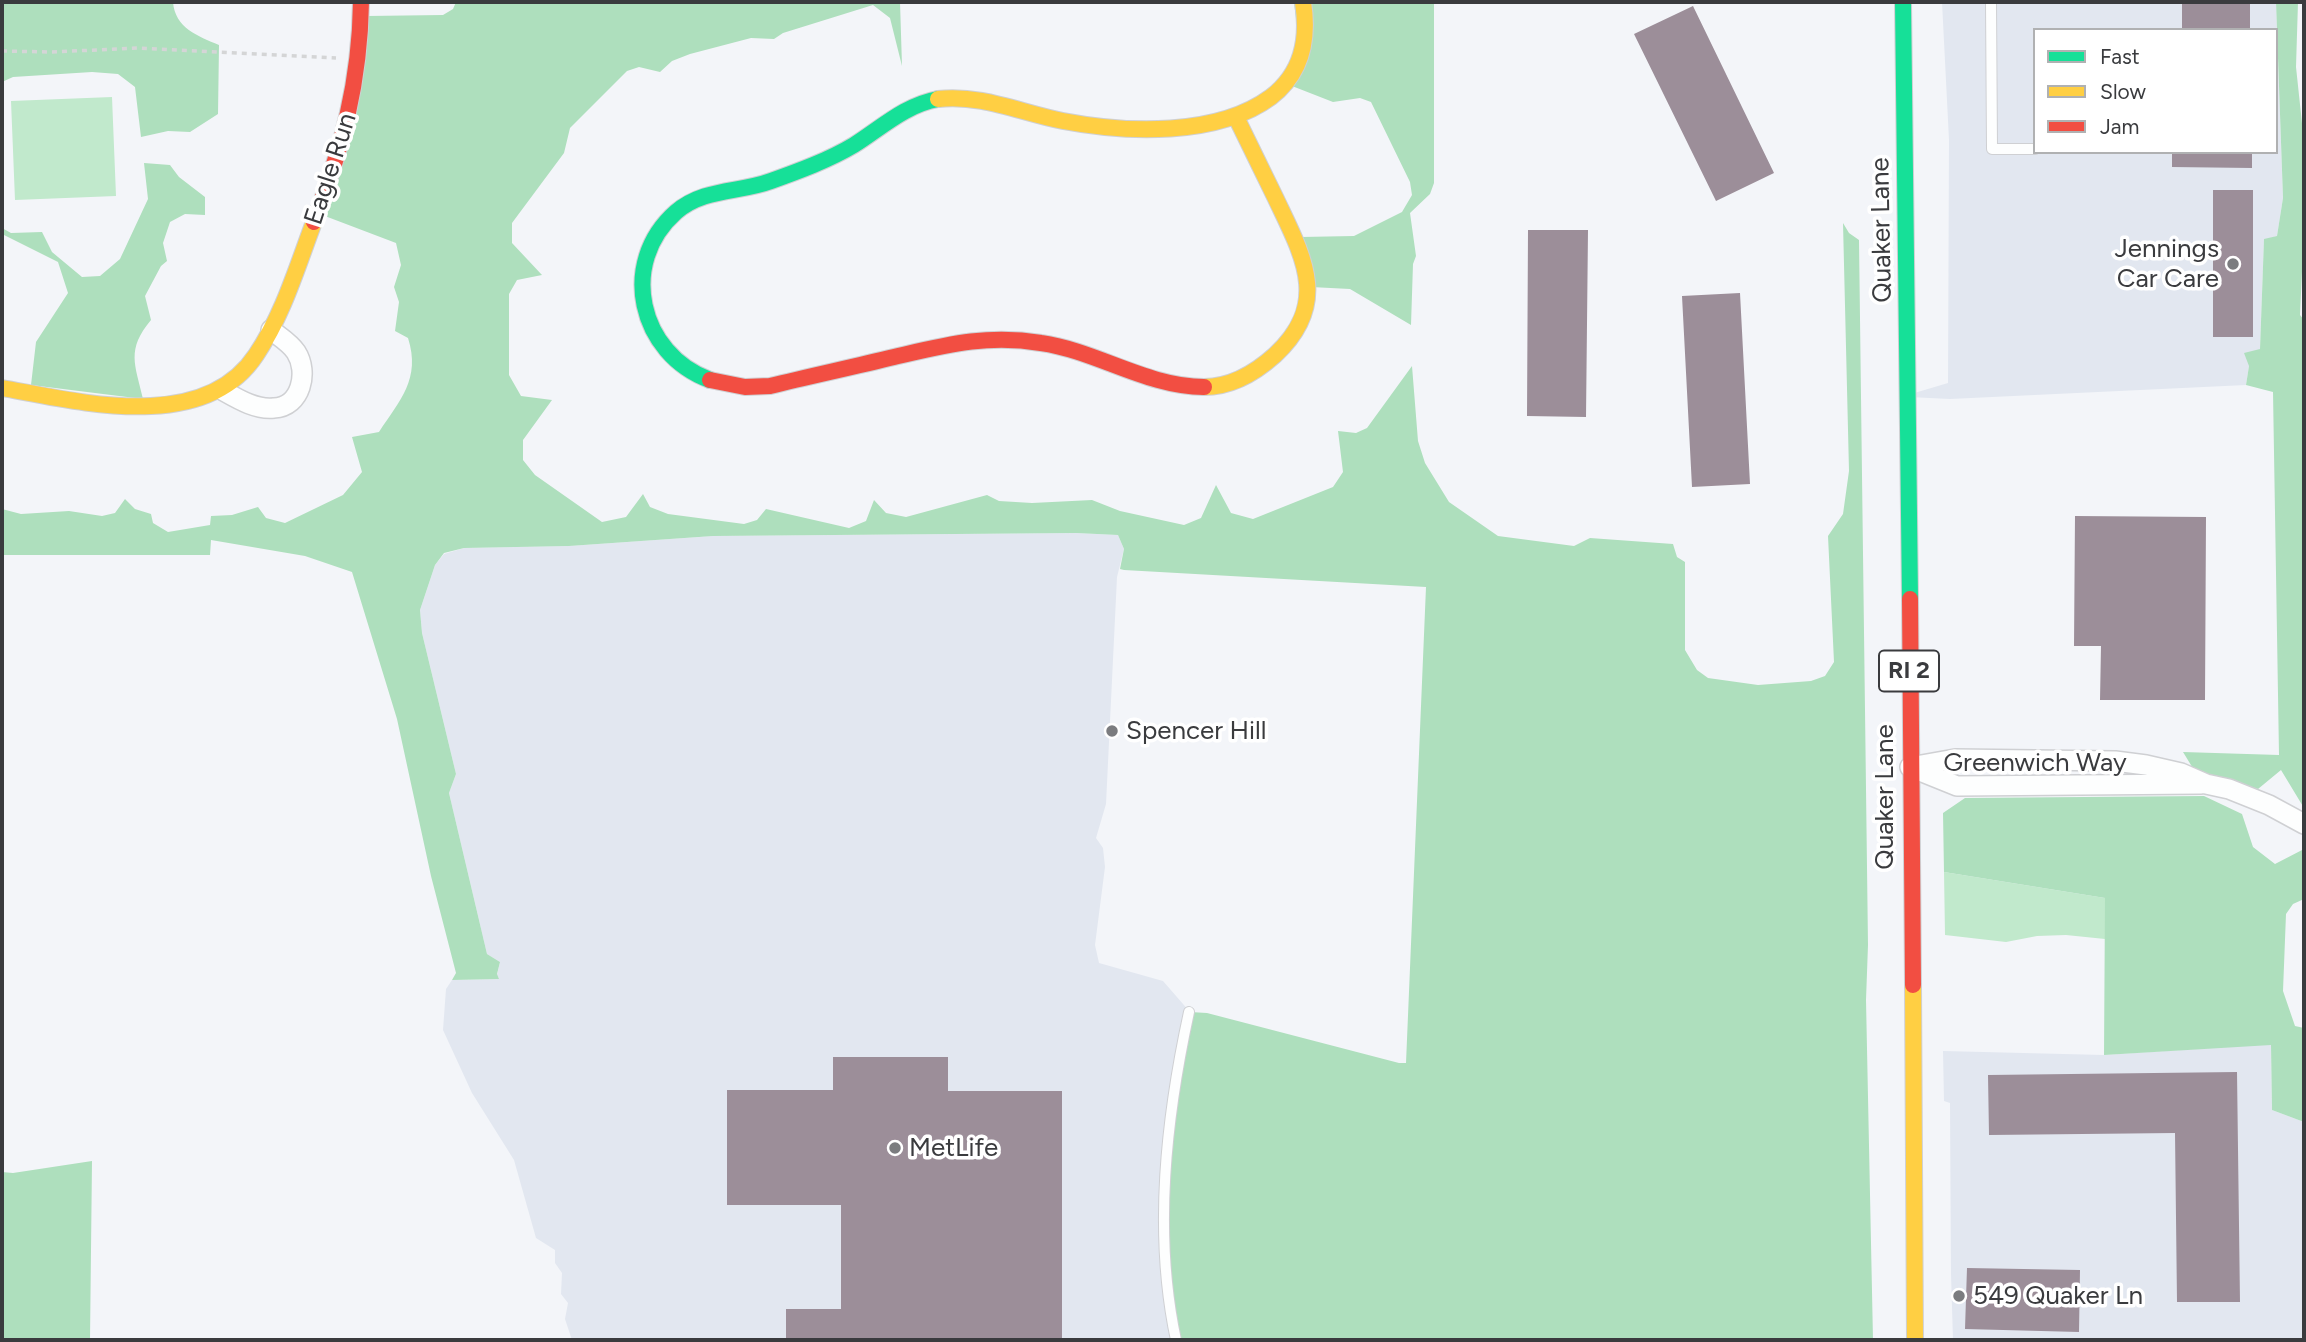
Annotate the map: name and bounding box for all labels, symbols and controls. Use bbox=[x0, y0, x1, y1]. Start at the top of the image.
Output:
legend bbox=[2033, 28, 2278, 154]
text: Fast bbox=[2100, 44, 2140, 69]
text: Slow bbox=[2100, 79, 2146, 104]
street label: Eagle Run bbox=[298, 109, 364, 229]
text: Jam bbox=[2100, 114, 2139, 139]
street label: Quaker Lane bbox=[1865, 157, 1899, 303]
place label: Jennings Car Care bbox=[2114, 233, 2219, 294]
marker: Jennings Car Care bbox=[2225, 256, 2241, 272]
road number: RI 2 bbox=[1879, 650, 1939, 692]
place label: Spencer Hill bbox=[1126, 715, 1267, 747]
marker: Spencer Hill bbox=[1104, 723, 1120, 739]
street label: Quaker Lane bbox=[1869, 724, 1901, 870]
street label: Greenwich Way bbox=[1943, 747, 2127, 779]
place label: MetLife bbox=[909, 1132, 998, 1164]
marker: MetLife bbox=[887, 1140, 903, 1156]
place label: 549 Quaker Ln bbox=[1973, 1280, 2143, 1312]
marker: 549 Quaker Ln bbox=[1951, 1288, 1967, 1304]

